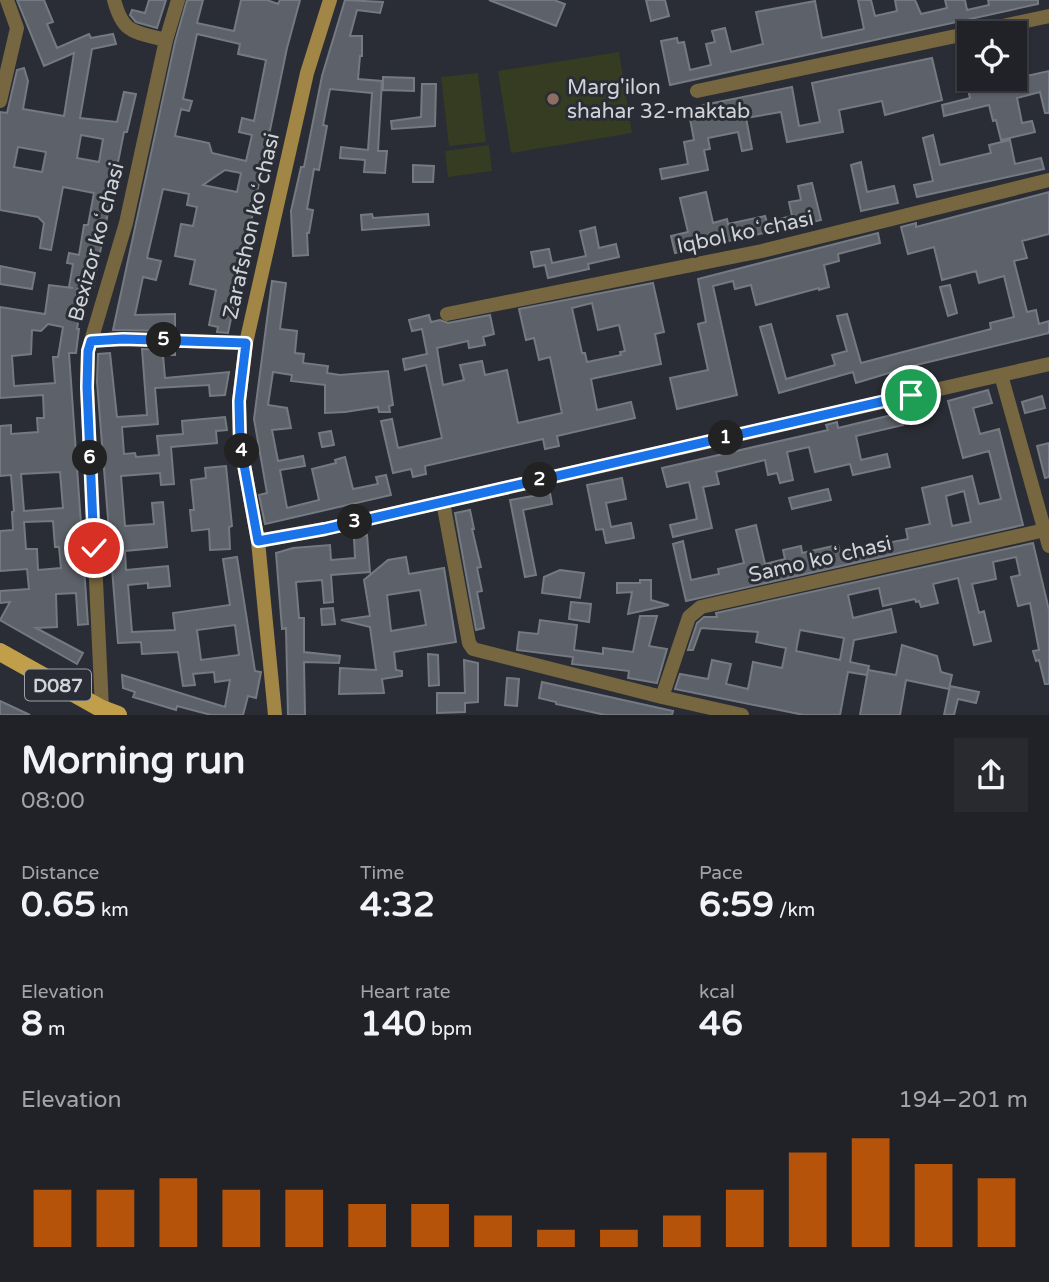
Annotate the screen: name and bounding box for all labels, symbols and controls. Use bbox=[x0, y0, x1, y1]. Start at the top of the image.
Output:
map controls bbox=[957, 21, 1027, 91]
button: locate bbox=[957, 21, 1027, 91]
place label: Marg'ilon shahar 32-maktab bbox=[567, 75, 750, 124]
marker: Marg'ilon shahar 32-maktab bbox=[545, 91, 561, 107]
street label: Zarafshon koʻchasi bbox=[218, 131, 285, 322]
street label: Bexizor koʻchasi bbox=[63, 160, 130, 324]
street label: Iqbol koʻchasi bbox=[674, 206, 816, 259]
pin: 5 bbox=[146, 322, 182, 358]
text: 5 bbox=[158, 328, 169, 350]
pin bbox=[881, 365, 941, 425]
icon: arrive bbox=[892, 376, 930, 414]
pin: 1 bbox=[708, 420, 744, 456]
text: 1 bbox=[720, 426, 731, 448]
pin: 4 bbox=[224, 434, 260, 468]
text: 4 bbox=[236, 439, 247, 461]
pin: 6 bbox=[72, 440, 108, 476]
text: 6 bbox=[84, 446, 95, 468]
pin: 2 bbox=[522, 462, 558, 498]
text: 2 bbox=[534, 468, 545, 490]
pin: 3 bbox=[338, 504, 372, 540]
text: 3 bbox=[349, 510, 360, 532]
pin bbox=[64, 518, 124, 578]
icon: check bbox=[75, 529, 113, 567]
street label: Samo koʻchasi bbox=[746, 531, 894, 588]
road number: D087 bbox=[25, 670, 91, 700]
text: Morning run bbox=[21, 738, 245, 784]
button: share bbox=[954, 738, 1028, 812]
text: 08:00 bbox=[21, 787, 85, 815]
text: Distance bbox=[21, 862, 99, 884]
text: Time bbox=[360, 862, 404, 884]
text: Pace bbox=[699, 862, 743, 884]
text: 0.65 bbox=[21, 884, 96, 926]
text: 4:32 bbox=[360, 884, 435, 926]
text: 6:59 bbox=[699, 884, 774, 926]
text: km bbox=[96, 899, 129, 921]
text: /km bbox=[774, 899, 815, 921]
text: Elevation bbox=[21, 981, 104, 1003]
text: Heart rate bbox=[360, 981, 451, 1003]
text: kcal bbox=[699, 981, 735, 1003]
text: 8 bbox=[21, 1003, 43, 1045]
text: 140 bbox=[360, 1003, 426, 1045]
text: 46 bbox=[699, 1003, 743, 1045]
text: m bbox=[43, 1018, 65, 1040]
text: bpm bbox=[426, 1018, 472, 1040]
text: Elevation bbox=[21, 1086, 122, 1114]
text: 194–201 m bbox=[898, 1086, 1028, 1114]

